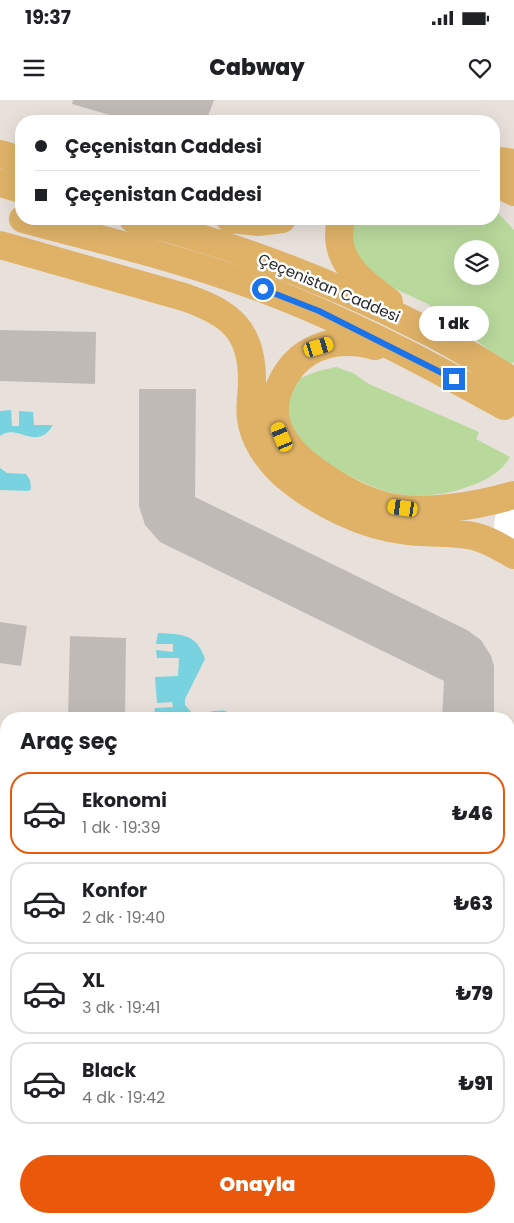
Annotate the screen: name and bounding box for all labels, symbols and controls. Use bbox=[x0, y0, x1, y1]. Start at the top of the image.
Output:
text: 19:37 bbox=[25, 4, 71, 31]
text: Cabway bbox=[209, 52, 305, 83]
icon: menu bbox=[20, 54, 48, 82]
icon: heart bbox=[466, 54, 494, 82]
text: Çeçenistan Caddesi bbox=[65, 133, 262, 160]
text: Çeçenistan Caddesi bbox=[65, 181, 262, 208]
map controls bbox=[454, 240, 499, 285]
button: layers bbox=[454, 240, 499, 285]
street label: Çeçenistan Caddesi bbox=[255, 248, 403, 327]
route start bbox=[252, 278, 274, 300]
callout: 1 dk bbox=[419, 306, 489, 342]
text: 1 dk bbox=[439, 312, 469, 335]
car bbox=[302, 335, 335, 359]
route end bbox=[443, 368, 465, 390]
car bbox=[269, 420, 294, 454]
car bbox=[387, 498, 418, 518]
text: Araç seç bbox=[20, 726, 118, 757]
text: Ekonomi bbox=[82, 787, 167, 814]
icon: car bbox=[22, 791, 67, 836]
text: ₺46 bbox=[452, 800, 493, 827]
text: 1 dk · 19:39 bbox=[82, 816, 161, 839]
text: Konfor bbox=[82, 877, 147, 904]
icon: car bbox=[22, 881, 67, 926]
text: ₺63 bbox=[454, 890, 493, 917]
text: 2 dk · 19:40 bbox=[82, 906, 165, 929]
text: XL bbox=[82, 967, 105, 994]
icon: car bbox=[22, 971, 67, 1016]
text: ₺79 bbox=[456, 980, 493, 1007]
text: 3 dk · 19:41 bbox=[82, 996, 160, 1019]
text: Black bbox=[82, 1057, 136, 1084]
icon: car bbox=[22, 1061, 67, 1106]
text: ₺91 bbox=[458, 1070, 493, 1097]
text: 4 dk · 19:42 bbox=[82, 1086, 165, 1109]
button: Onayla bbox=[20, 1155, 495, 1213]

